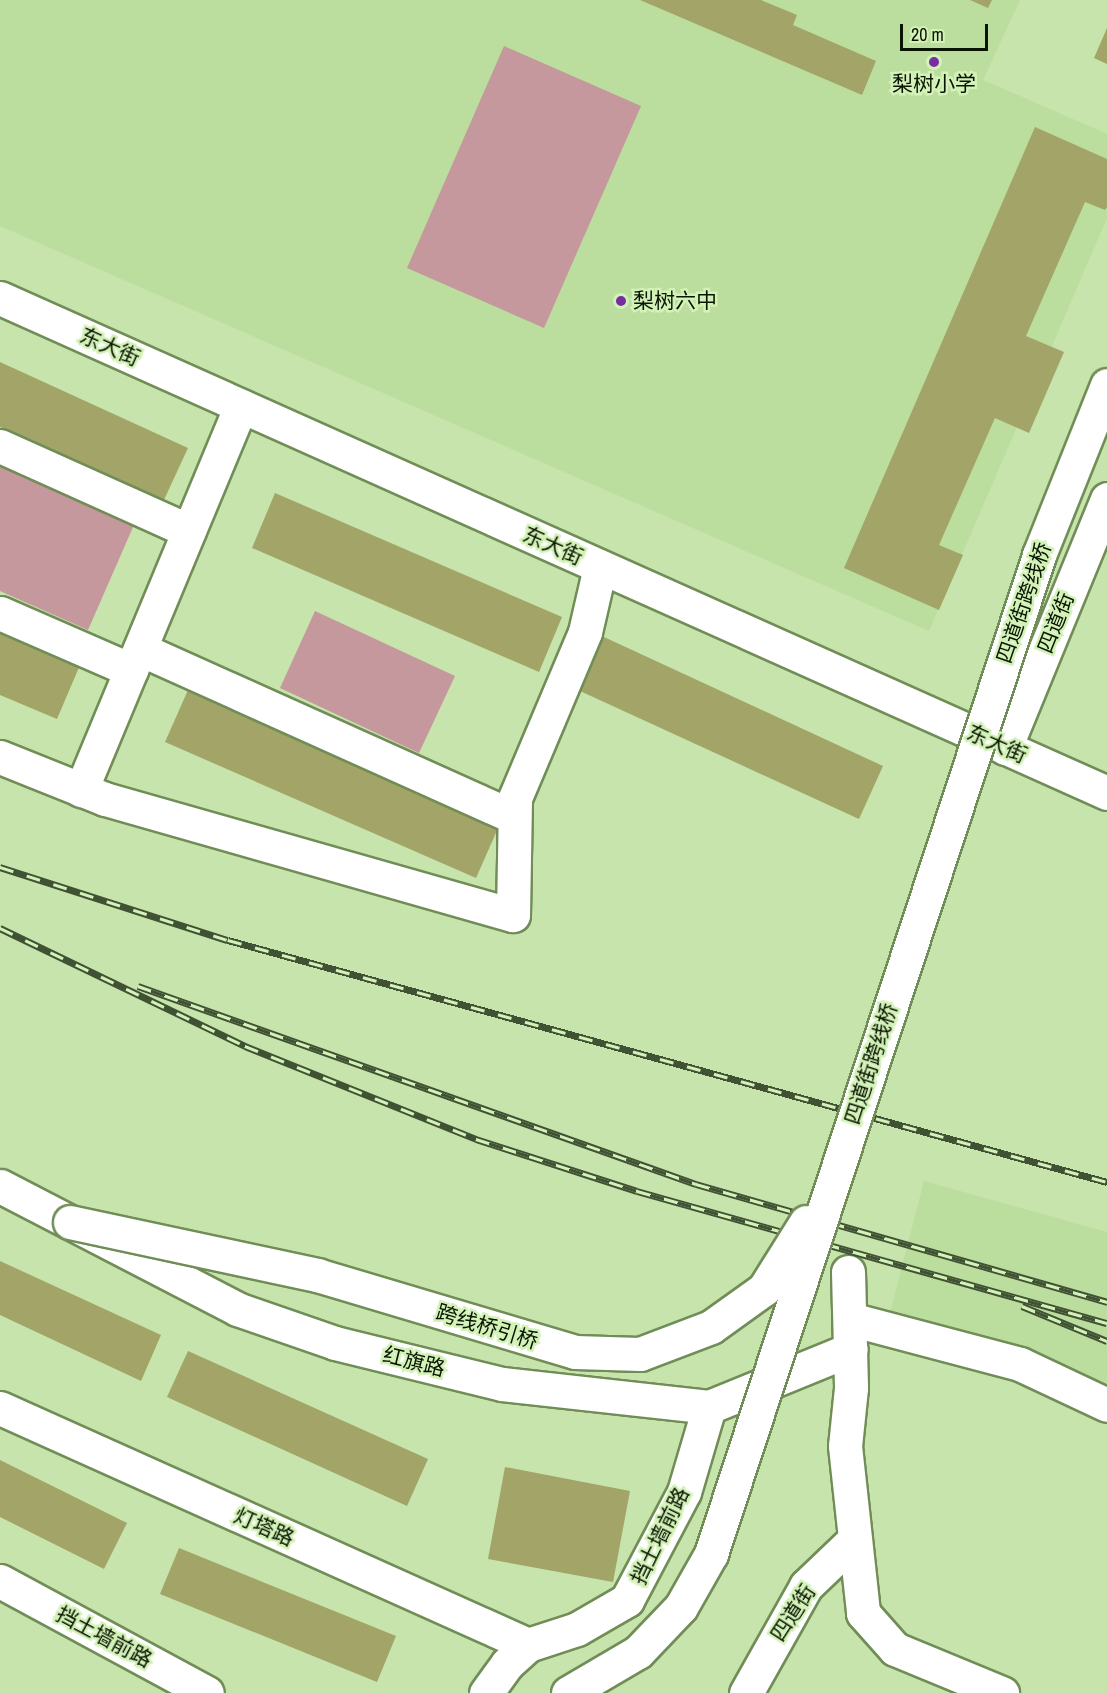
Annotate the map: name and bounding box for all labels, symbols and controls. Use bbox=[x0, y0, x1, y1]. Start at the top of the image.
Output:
scale bar bbox=[903, 12, 992, 50]
text: 20 m bbox=[911, 22, 944, 47]
marker: 梨树小学 bbox=[927, 55, 941, 69]
place label: 梨树小学 bbox=[892, 71, 976, 97]
place label: 梨树六中 bbox=[633, 288, 717, 314]
marker: 梨树六中 bbox=[614, 294, 628, 308]
street label: 东大街 bbox=[76, 323, 144, 371]
street label: 东大街 bbox=[519, 522, 587, 570]
street label: 四道街跨线桥 bbox=[992, 539, 1056, 667]
street label: 四道街 bbox=[1033, 589, 1079, 657]
street label: 东大街 bbox=[963, 720, 1031, 768]
street label: 四道街跨线桥 bbox=[840, 1000, 902, 1128]
street label: 跨线桥引桥 bbox=[433, 1300, 541, 1354]
street label: 红旗路 bbox=[380, 1342, 448, 1382]
street label: 挡土墙前路 bbox=[626, 1483, 694, 1589]
street label: 灯塔路 bbox=[230, 1503, 298, 1551]
street label: 四道街 bbox=[765, 1580, 821, 1646]
street label: 挡土墙前路 bbox=[52, 1601, 156, 1673]

